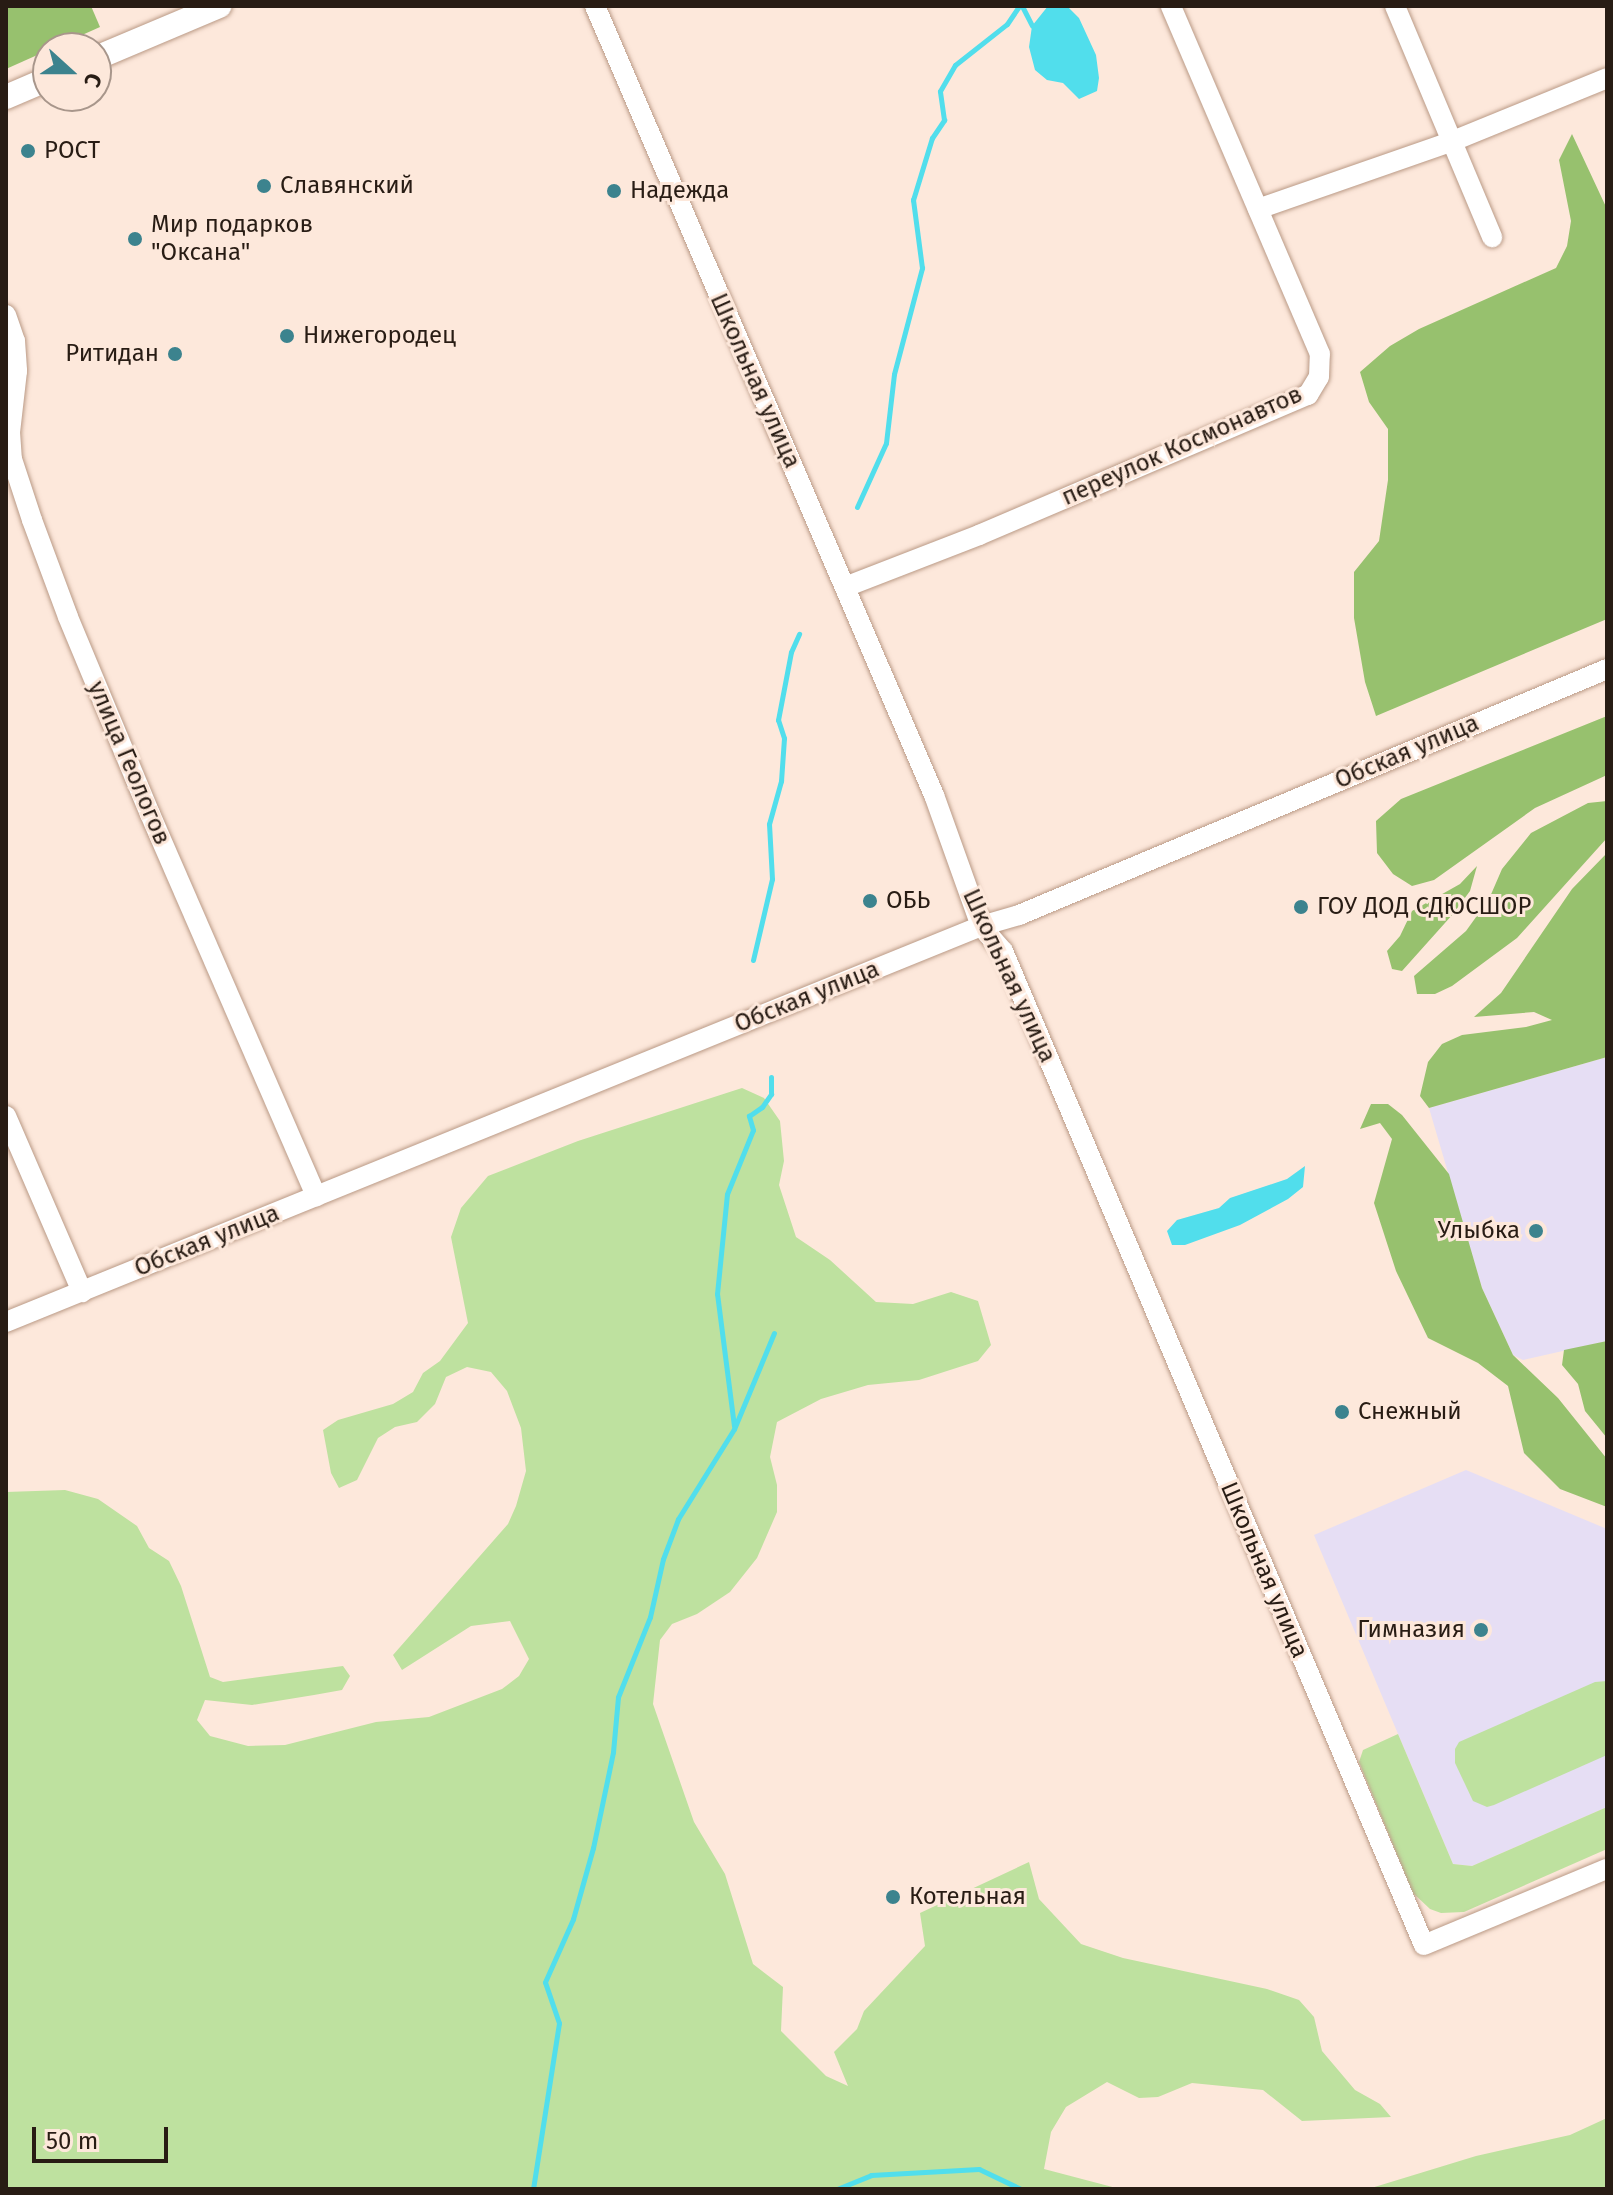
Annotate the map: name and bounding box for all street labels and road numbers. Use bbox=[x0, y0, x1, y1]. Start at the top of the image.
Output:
street label: Школьная улица bbox=[704, 289, 806, 473]
street label: переулок Космонавтов bbox=[1057, 380, 1307, 512]
street label: улица Геологов bbox=[82, 677, 176, 849]
street label: Обская улица bbox=[1331, 709, 1483, 795]
street label: Школьная улица bbox=[956, 885, 1062, 1067]
street label: Обская улица bbox=[730, 955, 884, 1039]
street label: Обская улица bbox=[130, 1199, 284, 1283]
street label: Школьная улица bbox=[1214, 1478, 1314, 1662]

